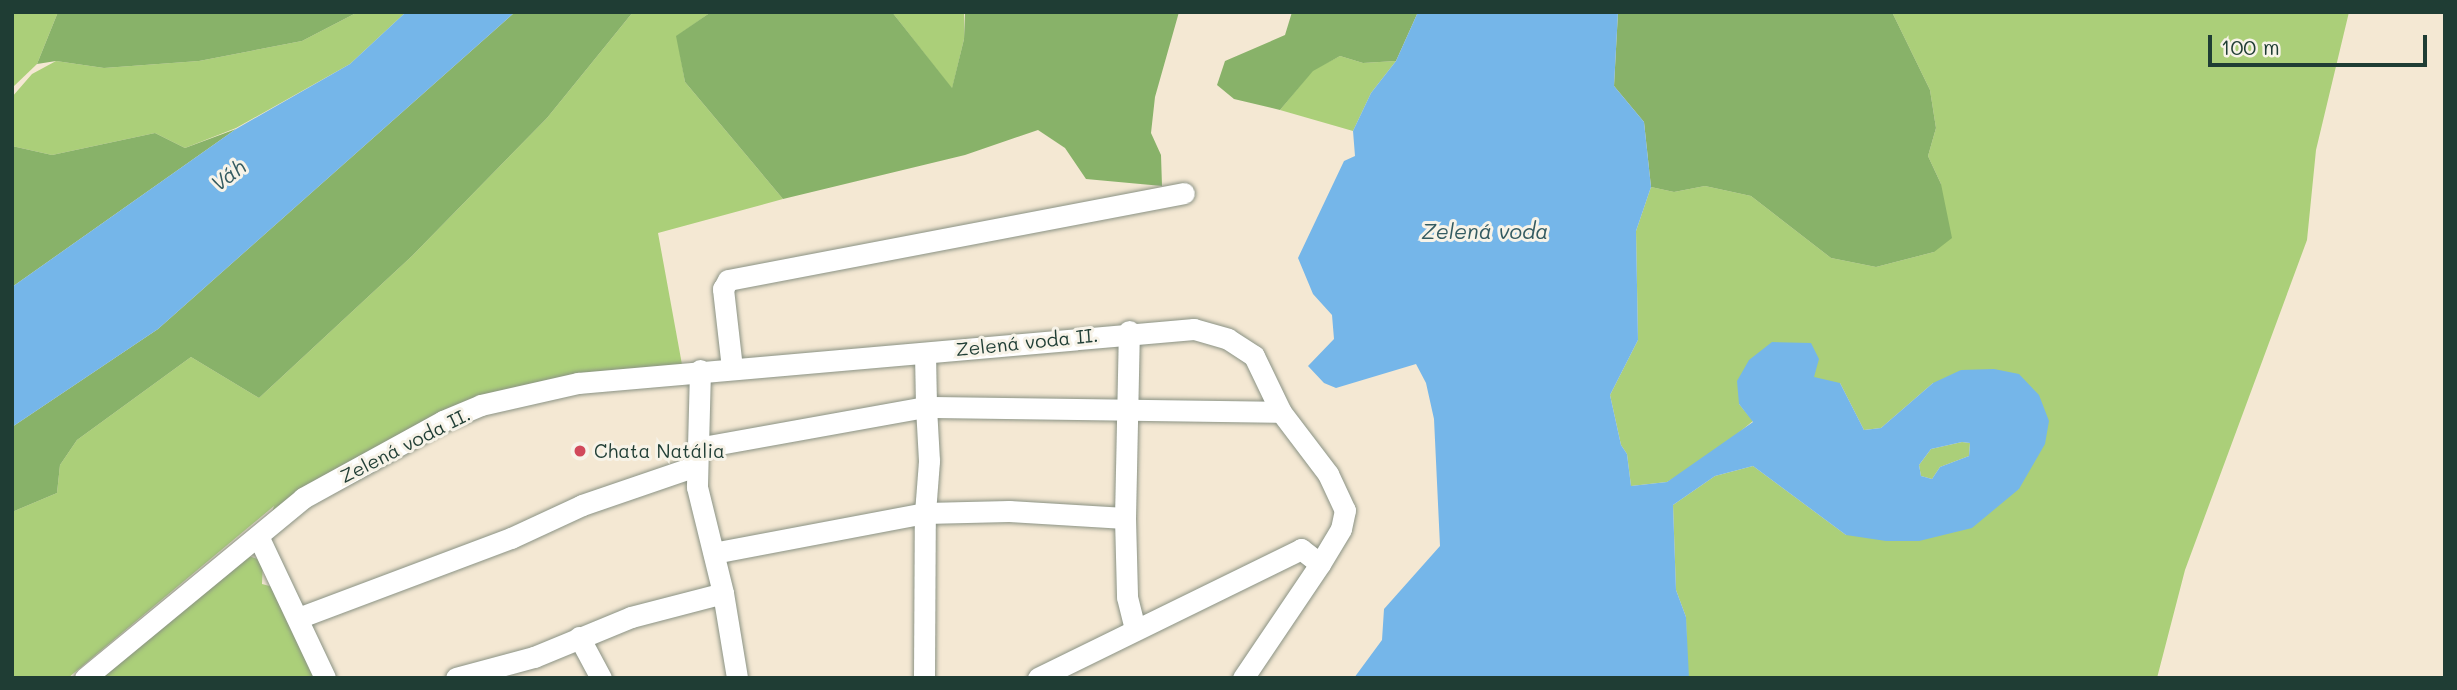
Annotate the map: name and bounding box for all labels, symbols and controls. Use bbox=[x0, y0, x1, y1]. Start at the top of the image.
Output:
scale bar bbox=[2212, 21, 2431, 65]
text: 100 m bbox=[2221, 33, 2280, 60]
water label: Váh bbox=[206, 154, 250, 196]
water label: Zelená voda bbox=[1422, 218, 1548, 244]
street label: Zelená voda II. bbox=[955, 323, 1099, 361]
street label: Zelená voda II. bbox=[336, 402, 474, 488]
place label: Chata Natália bbox=[594, 440, 725, 462]
marker: Chata Natália bbox=[572, 443, 588, 459]

